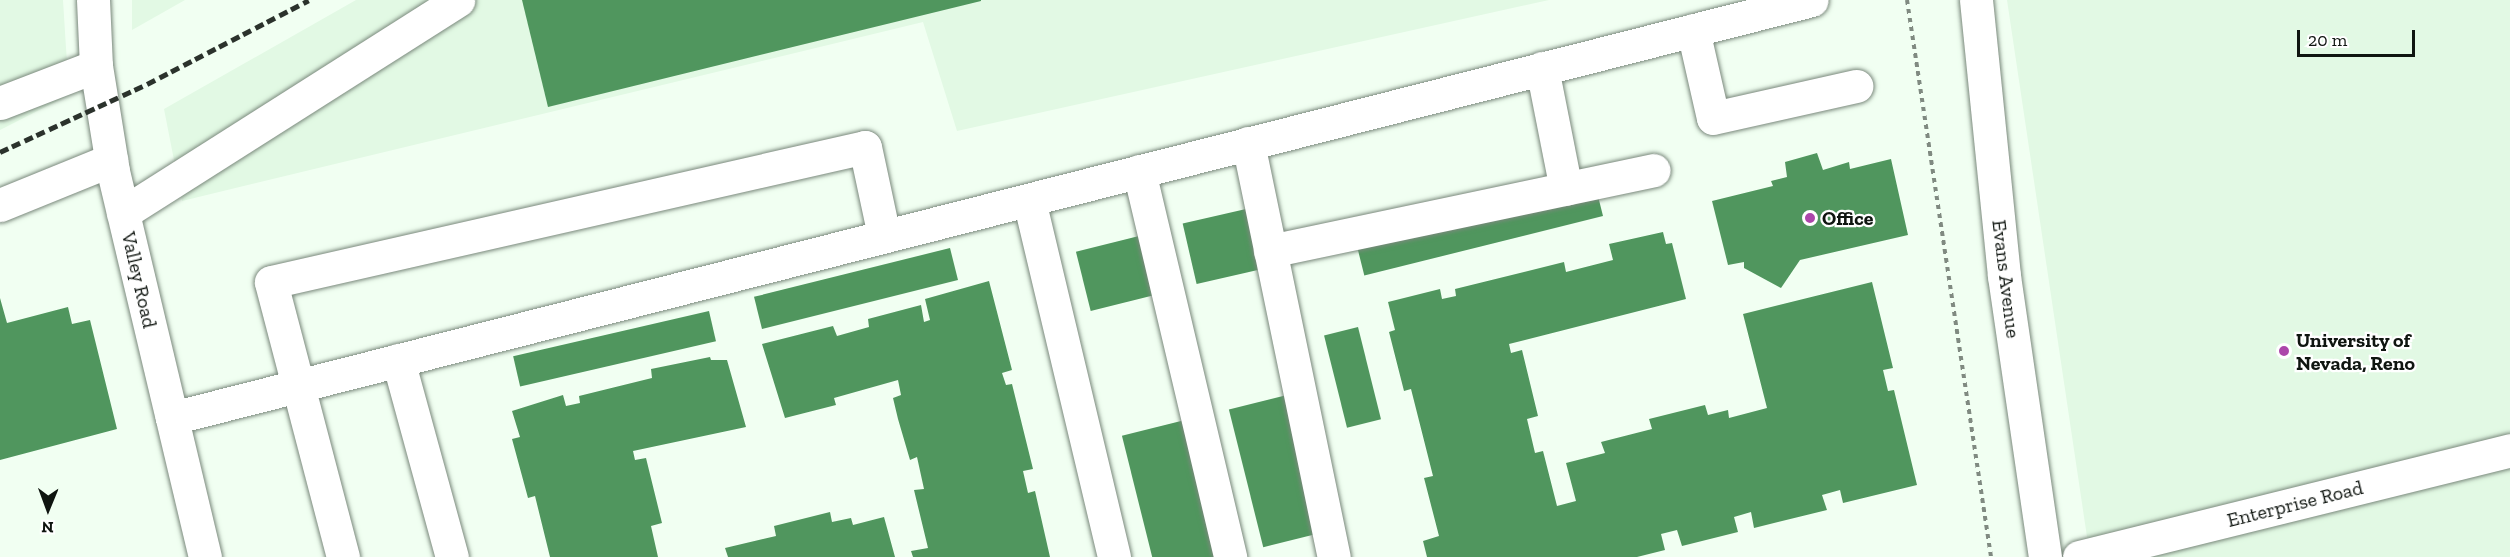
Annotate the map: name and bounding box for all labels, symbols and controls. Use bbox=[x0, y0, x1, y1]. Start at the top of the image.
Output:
scale bar bbox=[2300, 18, 2418, 56]
text: 20 m bbox=[2308, 29, 2347, 51]
place label: Office bbox=[1822, 206, 1873, 230]
marker: Office bbox=[1803, 211, 1817, 225]
street label: Evans Avenue bbox=[1987, 218, 2025, 340]
street label: Valley Road bbox=[116, 229, 162, 331]
place label: University of Nevada, Reno bbox=[2296, 328, 2415, 375]
marker: University of Nevada, Reno bbox=[2277, 344, 2291, 358]
street label: Enterprise Road bbox=[2225, 476, 2365, 532]
north arrow bbox=[18, 479, 78, 539]
text: N bbox=[41, 518, 54, 537]

